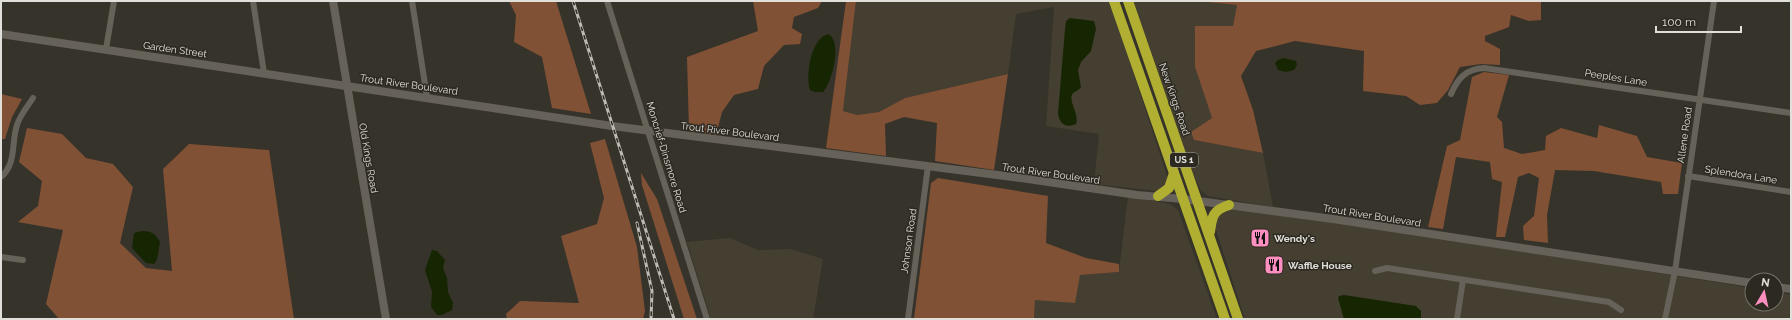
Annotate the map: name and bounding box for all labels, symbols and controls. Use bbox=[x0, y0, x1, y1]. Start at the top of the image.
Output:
scale bar bbox=[1656, 8, 1741, 34]
text: 100 m bbox=[1662, 15, 1696, 29]
street label: Garden Street bbox=[142, 40, 208, 59]
street label: New Kings Road bbox=[1157, 62, 1192, 137]
street label: Peeples Lane bbox=[1584, 67, 1648, 88]
street label: Trout River Boulevard bbox=[359, 72, 459, 97]
street label: Moncrief-Dinsmore Road bbox=[644, 100, 689, 214]
street label: Allene Road bbox=[1675, 106, 1694, 164]
street label: Trout River Boulevard bbox=[680, 120, 780, 143]
street label: Old Kings Road bbox=[357, 122, 380, 194]
road number: US 1 bbox=[1170, 153, 1198, 167]
street label: Trout River Boulevard bbox=[1001, 161, 1101, 186]
street label: Splendora Lane bbox=[1704, 163, 1778, 186]
street label: Trout River Boulevard bbox=[1322, 202, 1422, 229]
street label: Johnson Road bbox=[898, 208, 918, 274]
restaurant icon: Wendy's bbox=[1249, 227, 1271, 249]
place label: Wendy's bbox=[1274, 233, 1315, 244]
restaurant icon: Waffle House bbox=[1263, 254, 1285, 276]
place label: Waffle House bbox=[1288, 260, 1352, 271]
north arrow bbox=[1744, 272, 1784, 312]
text: N bbox=[1760, 276, 1771, 290]

